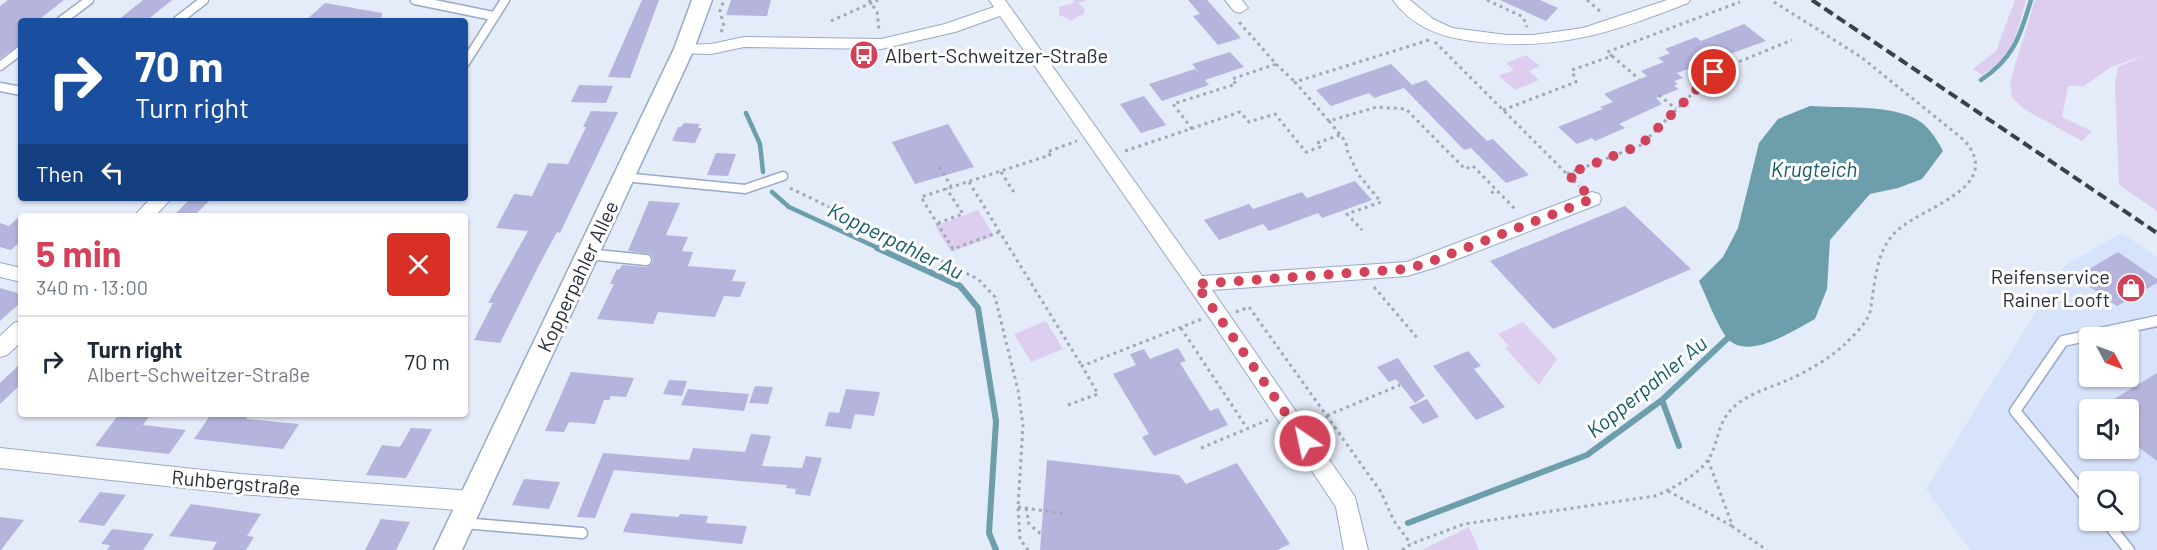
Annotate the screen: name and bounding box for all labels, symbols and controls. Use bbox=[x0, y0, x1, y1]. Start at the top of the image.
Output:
bus stop icon: Albert-Schweitzer-Straße bbox=[848, 39, 880, 71]
text: 70 m bbox=[135, 40, 223, 90]
icon: right bbox=[36, 42, 114, 120]
place label: Albert-Schweitzer-Straße bbox=[885, 43, 1108, 67]
pin bbox=[1688, 46, 1739, 97]
icon: arrive bbox=[1697, 55, 1730, 88]
text: Turn right bbox=[135, 91, 249, 123]
icon: left bbox=[96, 156, 129, 189]
water label: Krugteich bbox=[1771, 156, 1857, 181]
text: Then bbox=[36, 160, 84, 186]
water label: Kopperpahler Au bbox=[824, 196, 968, 284]
street label: Kopperpahler Allee bbox=[531, 197, 623, 355]
text: 5 min bbox=[36, 231, 122, 274]
button: close bbox=[387, 233, 450, 296]
place label: Reifenservice Rainer Looft bbox=[1991, 264, 2110, 311]
shop icon: Reifenservice Rainer Looft bbox=[2115, 272, 2147, 304]
text: 340 m · 13:00 bbox=[36, 275, 148, 299]
north arrow bbox=[2079, 327, 2139, 387]
map controls bbox=[2079, 327, 2139, 531]
water label: Kopperpahler Au bbox=[1581, 330, 1711, 442]
text: Turn right bbox=[87, 336, 182, 362]
icon: right bbox=[36, 345, 69, 378]
text: 70 m bbox=[405, 348, 450, 374]
text: Albert-Schweitzer-Straße bbox=[87, 362, 310, 386]
button: sound bbox=[2079, 399, 2139, 459]
position arrow bbox=[1273, 409, 1337, 473]
street label: Ruhbergstraße bbox=[171, 464, 301, 500]
button: search bbox=[2079, 471, 2139, 531]

